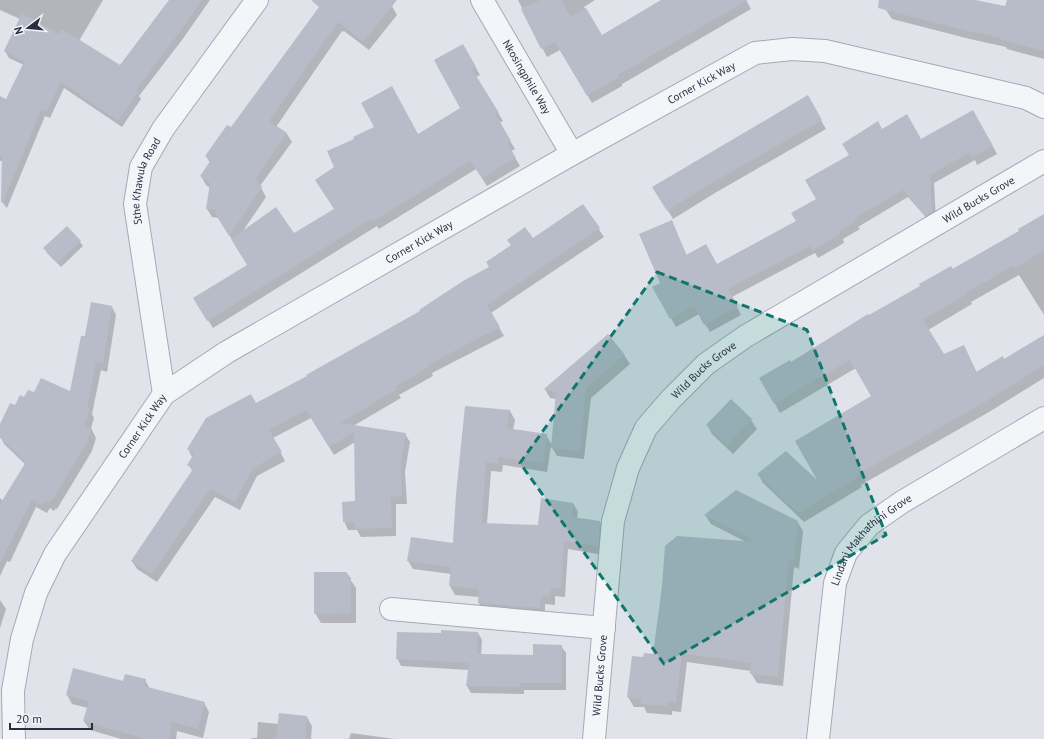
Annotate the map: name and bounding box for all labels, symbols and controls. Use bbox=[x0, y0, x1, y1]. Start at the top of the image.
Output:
north arrow bbox=[8, 8, 48, 48]
text: N bbox=[11, 25, 26, 36]
street label: Nkosingphile Way bbox=[500, 37, 555, 117]
street label: Corner Kick Way bbox=[665, 58, 738, 107]
street label: Sthe Khawula Road bbox=[128, 135, 164, 226]
street label: Wild Bucks Grove bbox=[940, 173, 1017, 226]
street label: Corner Kick Way bbox=[383, 216, 456, 267]
street label: Wild Bucks Grove bbox=[668, 338, 739, 402]
street label: Corner Kick Way bbox=[115, 390, 170, 461]
street label: Lindani Makhathini Grove bbox=[828, 491, 914, 588]
street label: Wild Bucks Grove bbox=[589, 634, 610, 716]
scale bar bbox=[10, 705, 92, 731]
text: 20 m bbox=[16, 711, 42, 726]

